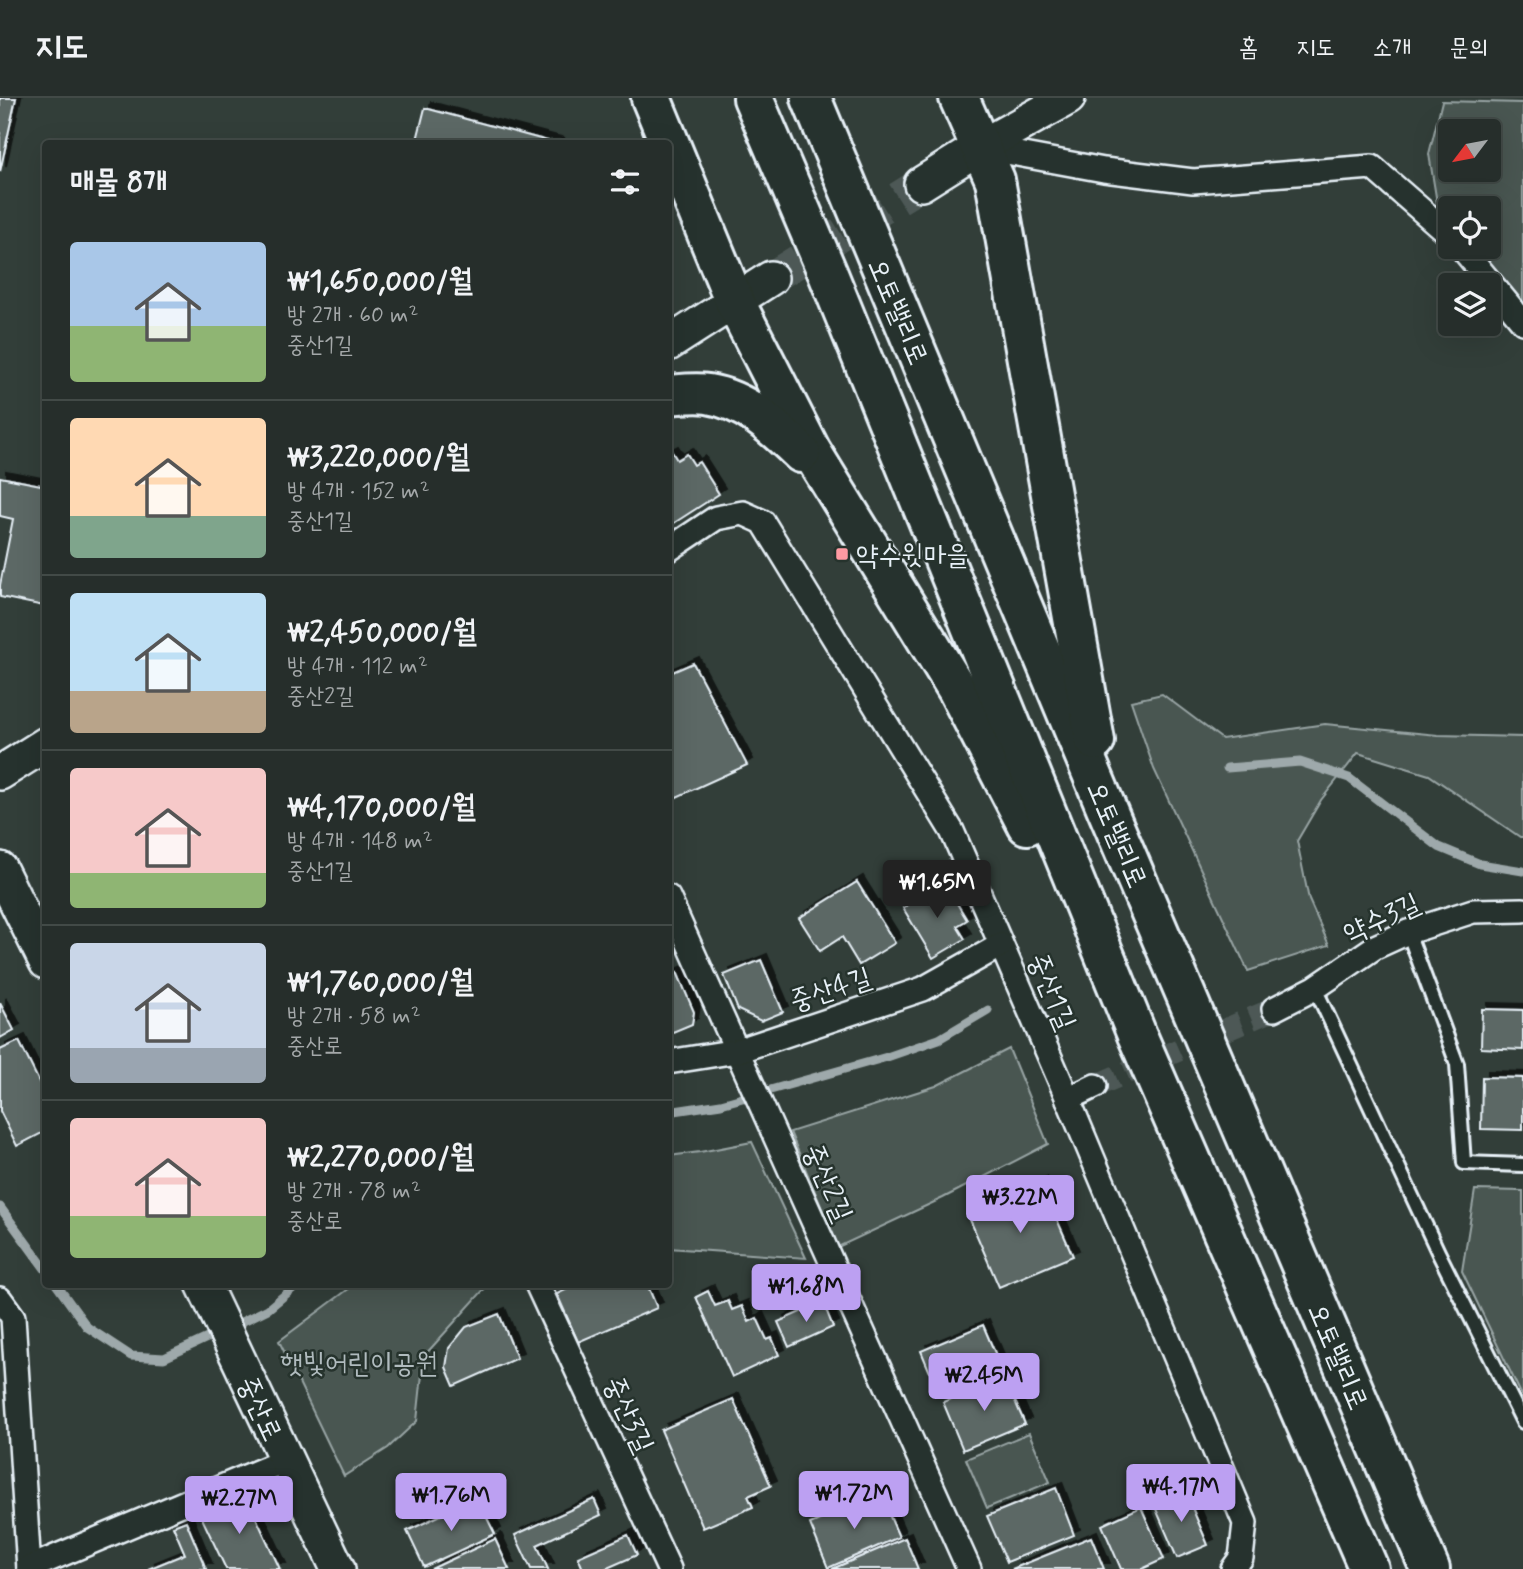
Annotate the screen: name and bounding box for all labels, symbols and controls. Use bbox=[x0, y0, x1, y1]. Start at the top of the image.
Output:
text: 지도 bbox=[35, 26, 88, 70]
text: 홈 bbox=[1239, 33, 1258, 64]
text: 지도 bbox=[1296, 33, 1335, 64]
text: 소개 bbox=[1373, 33, 1411, 64]
text: 문의 bbox=[1449, 33, 1488, 64]
north arrow bbox=[1438, 119, 1502, 182]
map controls bbox=[1438, 119, 1501, 336]
text: 매물 8개 bbox=[70, 163, 167, 202]
icon: filters bbox=[606, 163, 644, 201]
button: locate bbox=[1438, 196, 1501, 259]
street label: 오토밸리로 bbox=[858, 253, 936, 371]
text: ₩1,650,000/월 bbox=[287, 262, 473, 301]
icon: home bbox=[126, 270, 210, 354]
button: layers bbox=[1438, 273, 1501, 336]
text: 방 2개 · 60 m² bbox=[287, 301, 419, 331]
text: 중산1길 bbox=[287, 331, 353, 361]
text: ₩3,220,000/월 bbox=[287, 438, 470, 477]
icon: home bbox=[126, 446, 210, 530]
text: 방 4개 · 152 m² bbox=[287, 477, 430, 507]
text: 중산1길 bbox=[287, 507, 353, 537]
place label: 약수윗마을 bbox=[856, 538, 969, 575]
marker: 약수윗마을 bbox=[834, 546, 850, 562]
text: ₩2,450,000/월 bbox=[287, 613, 477, 652]
icon: home bbox=[126, 621, 210, 705]
text: 방 4개 · 112 m² bbox=[287, 652, 428, 682]
text: 중산2길 bbox=[287, 682, 354, 712]
street label: 오토밸리로 bbox=[1077, 776, 1155, 894]
text: ₩4,170,000/월 bbox=[287, 788, 476, 827]
icon: home bbox=[126, 796, 210, 880]
text: 방 4개 · 148 m² bbox=[287, 827, 433, 857]
text: 중산1길 bbox=[287, 857, 353, 887]
pin: ₩1.65M bbox=[880, 860, 994, 920]
text: ₩1.65M bbox=[899, 868, 975, 898]
street label: 약수3길 bbox=[1338, 886, 1426, 953]
street label: 중산1길 bbox=[1018, 948, 1083, 1036]
street label: 중산4길 bbox=[785, 960, 876, 1021]
text: ₩1,760,000/월 bbox=[287, 963, 474, 1002]
icon: home bbox=[126, 971, 210, 1055]
text: 방 2개 · 58 m² bbox=[287, 1002, 421, 1032]
text: 중산로 bbox=[287, 1032, 343, 1062]
text: ₩2,270,000/월 bbox=[287, 1138, 474, 1177]
street label: 중산2길 bbox=[793, 1138, 860, 1228]
icon: home bbox=[126, 1146, 210, 1230]
pin: ₩3.22M bbox=[963, 1176, 1077, 1235]
text: 방 2개 · 78 m² bbox=[287, 1177, 421, 1207]
text: ₩3.22M bbox=[982, 1183, 1058, 1213]
text: 중산로 bbox=[287, 1207, 343, 1237]
pin: ₩1.68M bbox=[749, 1264, 863, 1324]
text: ₩1.68M bbox=[768, 1272, 844, 1302]
street label: 오토밸리로 bbox=[1298, 1298, 1376, 1416]
park label: 햇빛어린이공원 bbox=[280, 1346, 438, 1383]
pin: ₩2.45M bbox=[927, 1354, 1041, 1413]
text: ₩2.45M bbox=[945, 1361, 1024, 1391]
street label: 중산로 bbox=[228, 1371, 290, 1448]
street label: 중산3길 bbox=[594, 1371, 661, 1459]
pin: ₩4.17M bbox=[1124, 1464, 1238, 1524]
pin: ₩1.72M bbox=[797, 1472, 911, 1531]
text: ₩4.17M bbox=[1142, 1472, 1220, 1502]
pin: ₩1.76M bbox=[394, 1474, 508, 1533]
pin: ₩2.27M bbox=[182, 1476, 296, 1536]
text: ₩1.72M bbox=[815, 1479, 893, 1509]
text: ₩1.76M bbox=[411, 1481, 491, 1511]
text: ₩2.27M bbox=[201, 1484, 277, 1514]

